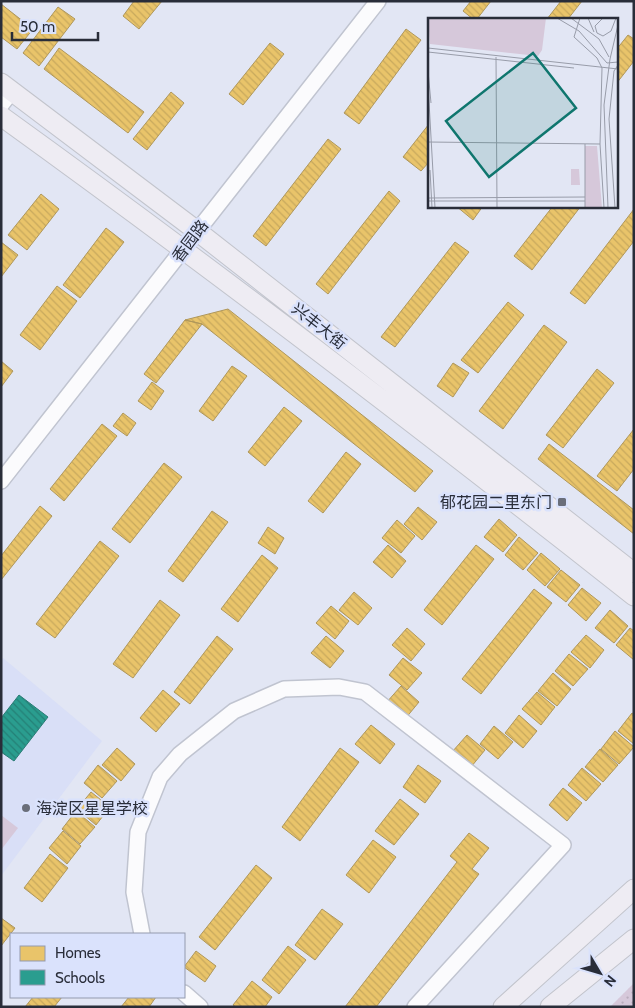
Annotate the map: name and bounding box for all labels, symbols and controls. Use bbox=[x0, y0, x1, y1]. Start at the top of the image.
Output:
scale bar bbox=[12, 10, 99, 42]
text: 50 m bbox=[20, 18, 55, 36]
inset map bbox=[428, 18, 618, 208]
street label: 香园路 bbox=[168, 216, 212, 266]
street label: 兴丰大街 bbox=[288, 299, 350, 353]
place label: 郁花园二里东门 bbox=[440, 493, 552, 512]
marker: 郁花园二里东门 bbox=[556, 496, 568, 508]
place label: 海淀区星星学校 bbox=[36, 799, 148, 818]
marker: 海淀区星星学校 bbox=[20, 802, 32, 814]
legend bbox=[10, 933, 185, 998]
text: Homes bbox=[55, 944, 101, 962]
north arrow bbox=[575, 948, 625, 998]
text: Schools bbox=[55, 969, 105, 987]
text: N bbox=[600, 972, 620, 990]

